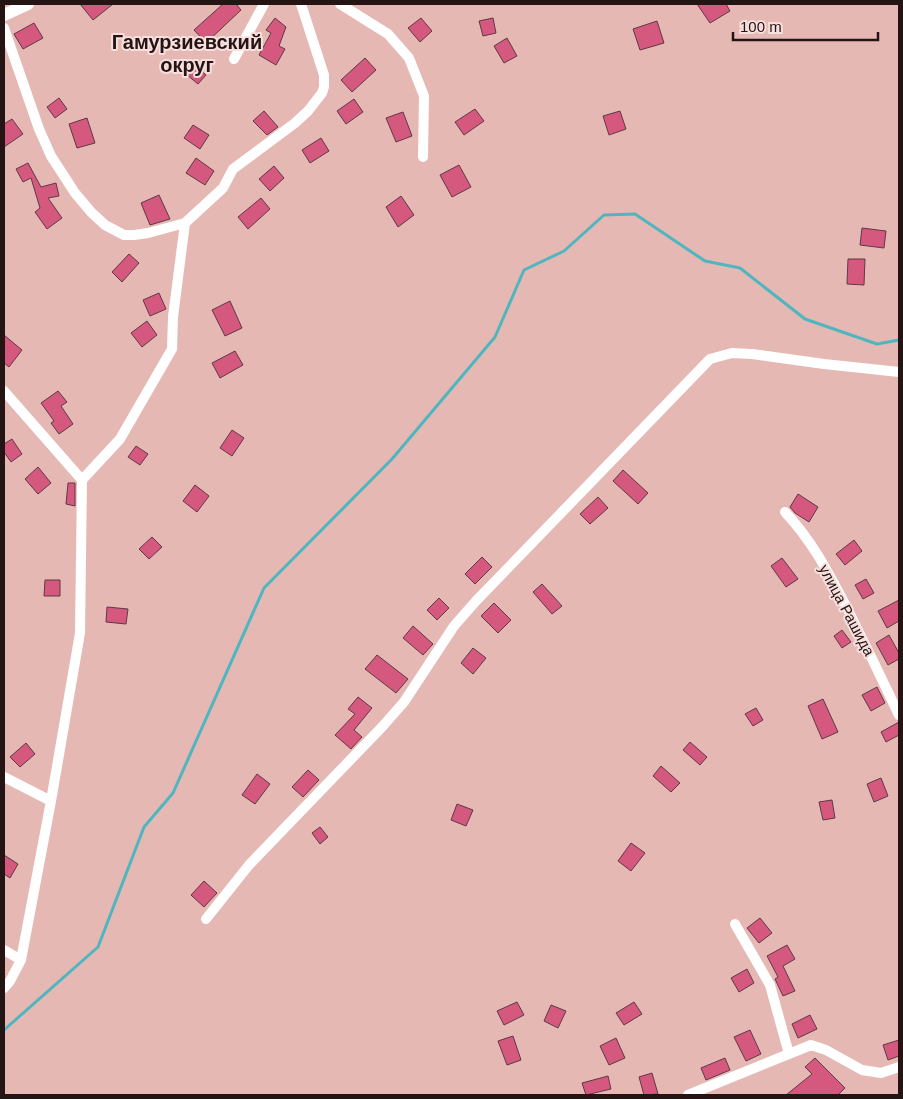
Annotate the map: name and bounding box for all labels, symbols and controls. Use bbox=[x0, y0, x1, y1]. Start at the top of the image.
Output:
scale bar bbox=[733, 10, 878, 42]
text: 100 m bbox=[740, 18, 782, 35]
district label: Гамурзиевский округ bbox=[112, 31, 262, 76]
street label: улица Рашида bbox=[816, 562, 878, 659]

